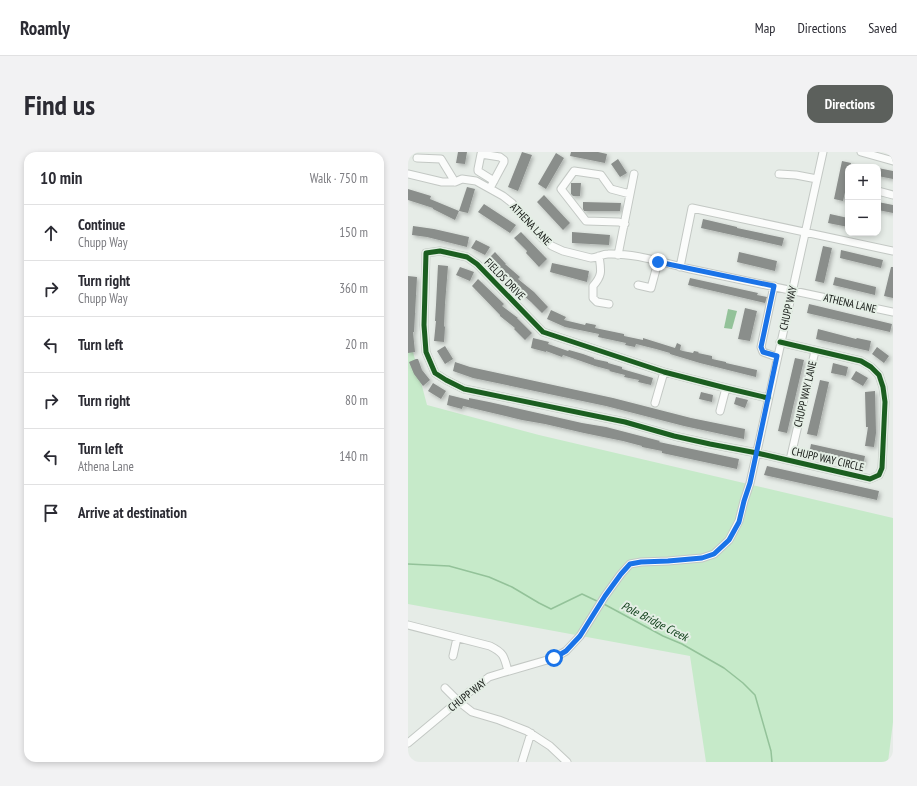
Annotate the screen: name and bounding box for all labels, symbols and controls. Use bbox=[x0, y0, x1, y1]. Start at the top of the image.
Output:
text: Roamly bbox=[20, 16, 70, 40]
text: Map bbox=[755, 19, 775, 37]
text: Directions bbox=[797, 19, 846, 37]
text: Saved bbox=[868, 19, 897, 37]
button: Directions bbox=[807, 85, 893, 123]
text: Find us bbox=[24, 86, 95, 123]
map controls bbox=[845, 164, 881, 236]
button: + bbox=[845, 164, 881, 200]
text: 10 min bbox=[40, 167, 82, 189]
text: Walk · 750 m bbox=[310, 170, 368, 187]
street label: ATHENA LANE bbox=[507, 200, 555, 248]
button: − bbox=[845, 200, 881, 236]
text: Continue bbox=[78, 215, 125, 234]
icon: ahead bbox=[40, 222, 62, 244]
text: 150 m bbox=[339, 224, 368, 241]
text: Chupp Way bbox=[78, 234, 128, 251]
route end bbox=[649, 253, 667, 271]
street label: FIELDS DRIVE bbox=[482, 255, 529, 303]
text: Turn right bbox=[78, 271, 130, 290]
icon: right bbox=[40, 278, 62, 300]
text: 360 m bbox=[339, 280, 368, 297]
street label: CHUPP WAY bbox=[776, 284, 800, 332]
text: Chupp Way bbox=[78, 290, 128, 307]
street label: ATHENA LANE bbox=[822, 290, 878, 316]
icon: left bbox=[40, 334, 62, 356]
text: Turn left bbox=[78, 335, 123, 354]
text: 20 m bbox=[345, 336, 368, 353]
street label: CHUPP WAY LANE bbox=[791, 359, 819, 429]
icon: right bbox=[40, 390, 62, 412]
text: Turn right bbox=[78, 391, 130, 410]
text: 80 m bbox=[345, 392, 368, 409]
text: Turn left bbox=[78, 439, 123, 458]
street label: CHUPP WAY CIRCLE bbox=[790, 444, 866, 474]
icon: left bbox=[40, 446, 62, 468]
text: 140 m bbox=[339, 448, 368, 465]
text: Athena Lane bbox=[78, 458, 134, 475]
icon: arrive bbox=[40, 502, 62, 524]
text: Arrive at destination bbox=[78, 503, 187, 522]
water label: Pole Bridge Creek bbox=[619, 598, 692, 645]
route start bbox=[545, 649, 563, 667]
street label: CHUPP WAY bbox=[445, 676, 489, 714]

